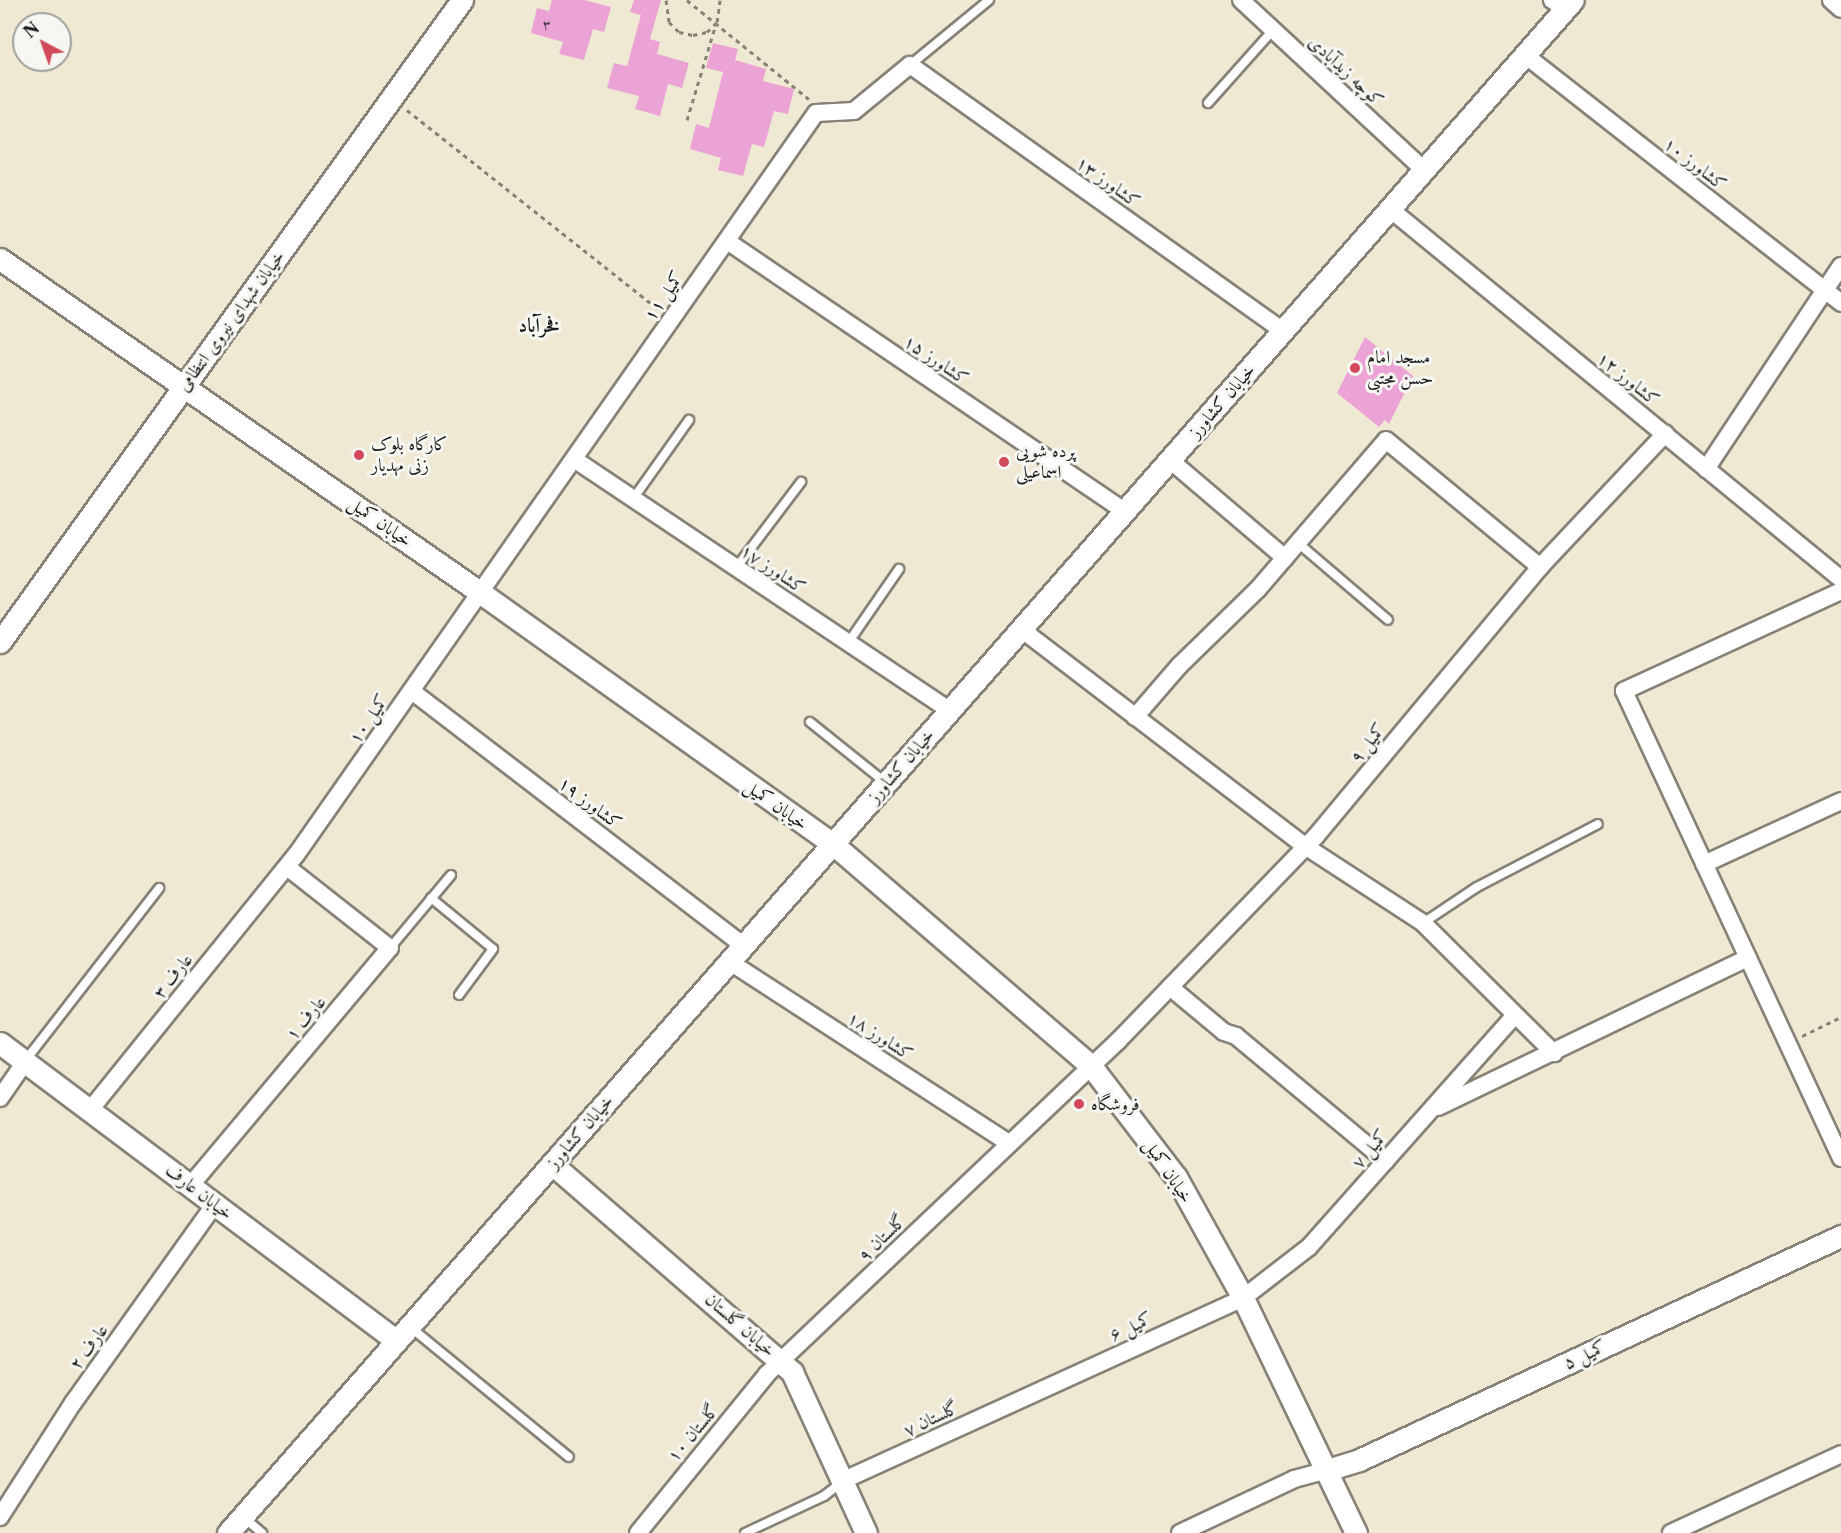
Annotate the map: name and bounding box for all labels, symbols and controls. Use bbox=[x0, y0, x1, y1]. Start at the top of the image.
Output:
north arrow bbox=[12, 12, 72, 72]
house number: ۳ bbox=[543, 15, 551, 33]
text: N bbox=[20, 18, 43, 42]
street label: کوچه زیدآبادی bbox=[1304, 31, 1388, 111]
street label: کشاورز ۱۰ bbox=[1659, 133, 1731, 195]
street label: کشاورز ۱۳ bbox=[1072, 152, 1144, 212]
street label: خیابان شهدای نیروی انتظامی bbox=[173, 246, 289, 396]
street label: کمیل ۱۱ bbox=[639, 267, 689, 325]
district label: فخرآباد bbox=[518, 313, 560, 337]
street label: کشاورز ۱۵ bbox=[899, 330, 973, 390]
place label: مسجد امام حسن مجتبی bbox=[1367, 347, 1433, 389]
street label: کشاورز ۱۲ bbox=[1593, 347, 1663, 411]
street label: خیابان کشاورز bbox=[1184, 360, 1260, 442]
marker: مسجد امام حسن مجتبی bbox=[1348, 361, 1362, 375]
place label: کارگاه بلوک زنی مهدیار bbox=[371, 434, 448, 476]
place label: پرده شویی اسماعیلی bbox=[1016, 441, 1075, 484]
marker: کارگاه بلوک زنی مهدیار bbox=[352, 448, 366, 462]
marker: پرده شویی اسماعیلی bbox=[997, 455, 1011, 469]
street label: خیابان کمیل bbox=[344, 492, 416, 552]
street label: کشاورز ۱۷ bbox=[736, 539, 810, 599]
street label: کمیل ۱۰ bbox=[344, 690, 394, 748]
street label: کمیل ۹ bbox=[1345, 719, 1391, 767]
street label: خیابان کشاورز bbox=[863, 725, 939, 807]
street label: کشاورز ۱۹ bbox=[554, 772, 626, 834]
street label: خیابان کمیل bbox=[740, 775, 812, 835]
street label: عارف ۳ bbox=[148, 949, 198, 1003]
street label: عارف ۱ bbox=[281, 991, 331, 1045]
street label: کشاورز ۱۸ bbox=[843, 1007, 917, 1065]
street label: خیابان کشاورز bbox=[542, 1091, 618, 1173]
place label: فروشگاه bbox=[1091, 1093, 1139, 1115]
marker: فروشگاه bbox=[1072, 1097, 1086, 1111]
street label: کمیل ۷ bbox=[1347, 1125, 1393, 1173]
street label: خیابان کمیل bbox=[1139, 1135, 1197, 1207]
street label: خیابان عارف bbox=[161, 1160, 237, 1224]
street label: گلستان ۹ bbox=[854, 1210, 910, 1266]
street label: خیابان گلستان bbox=[700, 1289, 780, 1361]
street label: کمیل ۶ bbox=[1106, 1308, 1156, 1346]
street label: عارف ۲ bbox=[65, 1320, 113, 1374]
street label: کمیل ۵ bbox=[1560, 1336, 1610, 1374]
street label: گلستان ۷ bbox=[900, 1397, 962, 1441]
street label: گلستان ۱۰ bbox=[663, 1400, 723, 1466]

